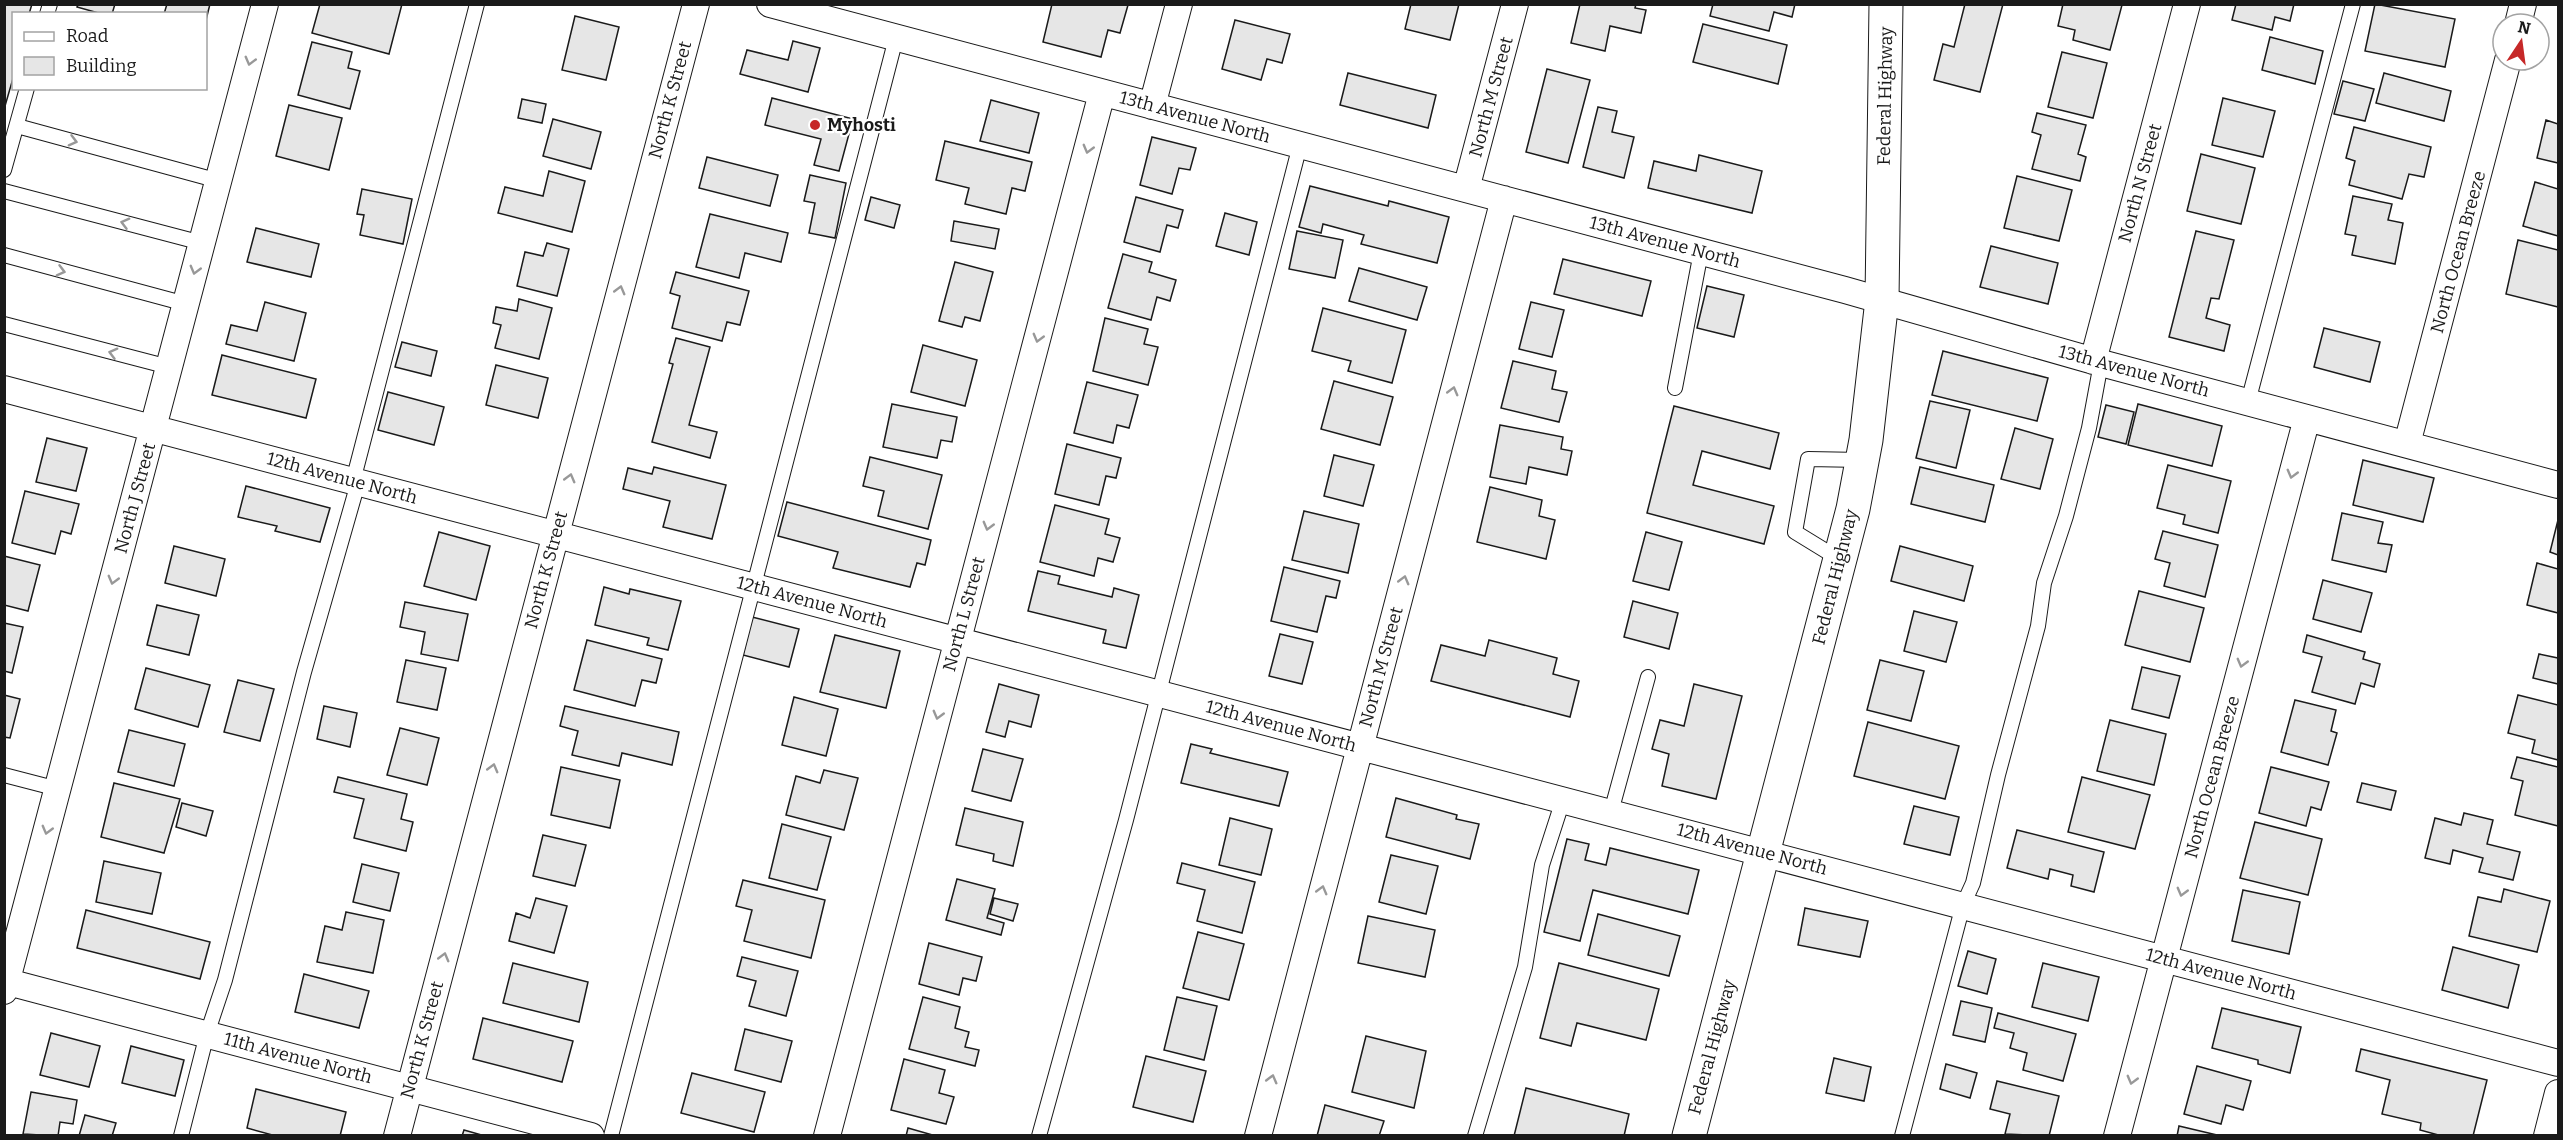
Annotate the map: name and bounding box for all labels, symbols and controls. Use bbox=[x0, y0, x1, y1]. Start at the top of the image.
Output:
legend bbox=[12, 12, 207, 90]
north arrow bbox=[2491, 12, 2551, 72]
text: N bbox=[2516, 17, 2532, 39]
text: Road bbox=[66, 25, 109, 47]
street label: Federal Highway bbox=[1873, 26, 1897, 166]
street label: North M Street bbox=[1464, 34, 1518, 160]
street label: North K Street bbox=[644, 38, 696, 161]
text: Building bbox=[66, 55, 137, 77]
one-way arrow bbox=[245, 56, 258, 66]
street label: 13th Avenue North bbox=[1117, 86, 1273, 148]
place label: Myhosti bbox=[827, 114, 896, 136]
marker: Myhosti bbox=[808, 118, 822, 132]
street label: North N Street bbox=[2114, 121, 2167, 245]
one-way arrow bbox=[68, 134, 78, 146]
one-way arrow bbox=[1082, 144, 1095, 154]
street label: North Ocean Breeze bbox=[2426, 168, 2490, 336]
street label: 13th Avenue North bbox=[1587, 211, 1743, 273]
one-way arrow bbox=[120, 218, 131, 230]
one-way arrow bbox=[56, 263, 66, 276]
one-way arrow bbox=[190, 264, 202, 275]
one-way arrow bbox=[613, 285, 625, 296]
one-way arrow bbox=[1032, 333, 1045, 343]
street label: 13th Avenue North bbox=[2056, 340, 2212, 402]
one-way arrow bbox=[108, 347, 118, 360]
one-way arrow bbox=[1446, 386, 1459, 396]
street label: North J Street bbox=[110, 440, 160, 556]
street label: 12th Avenue North bbox=[264, 447, 420, 509]
one-way arrow bbox=[2286, 469, 2299, 479]
one-way arrow bbox=[563, 474, 576, 484]
street label: Federal Highway bbox=[1808, 507, 1863, 647]
street label: North K Street bbox=[520, 508, 572, 631]
one-way arrow bbox=[982, 521, 995, 531]
street label: North L Street bbox=[938, 554, 990, 674]
street label: 12th Avenue North bbox=[734, 571, 890, 633]
one-way arrow bbox=[108, 574, 120, 585]
one-way arrow bbox=[1396, 575, 1409, 585]
street label: North M Street bbox=[1354, 604, 1408, 730]
one-way arrow bbox=[2237, 657, 2249, 668]
street label: North Ocean Breeze bbox=[2180, 693, 2244, 861]
street label: 12th Avenue North bbox=[1203, 695, 1359, 757]
one-way arrow bbox=[932, 710, 945, 720]
one-way arrow bbox=[486, 764, 499, 774]
street label: 12th Avenue North bbox=[1674, 818, 1830, 880]
one-way arrow bbox=[42, 825, 55, 835]
one-way arrow bbox=[1315, 885, 1327, 896]
one-way arrow bbox=[2176, 887, 2189, 897]
street label: 12th Avenue North bbox=[2143, 943, 2299, 1005]
one-way arrow bbox=[436, 952, 449, 962]
street label: Federal Highway bbox=[1683, 977, 1741, 1117]
street label: North K Street bbox=[396, 978, 448, 1101]
street label: 11th Avenue North bbox=[222, 1028, 374, 1088]
one-way arrow bbox=[1265, 1074, 1278, 1084]
one-way arrow bbox=[2127, 1075, 2139, 1085]

